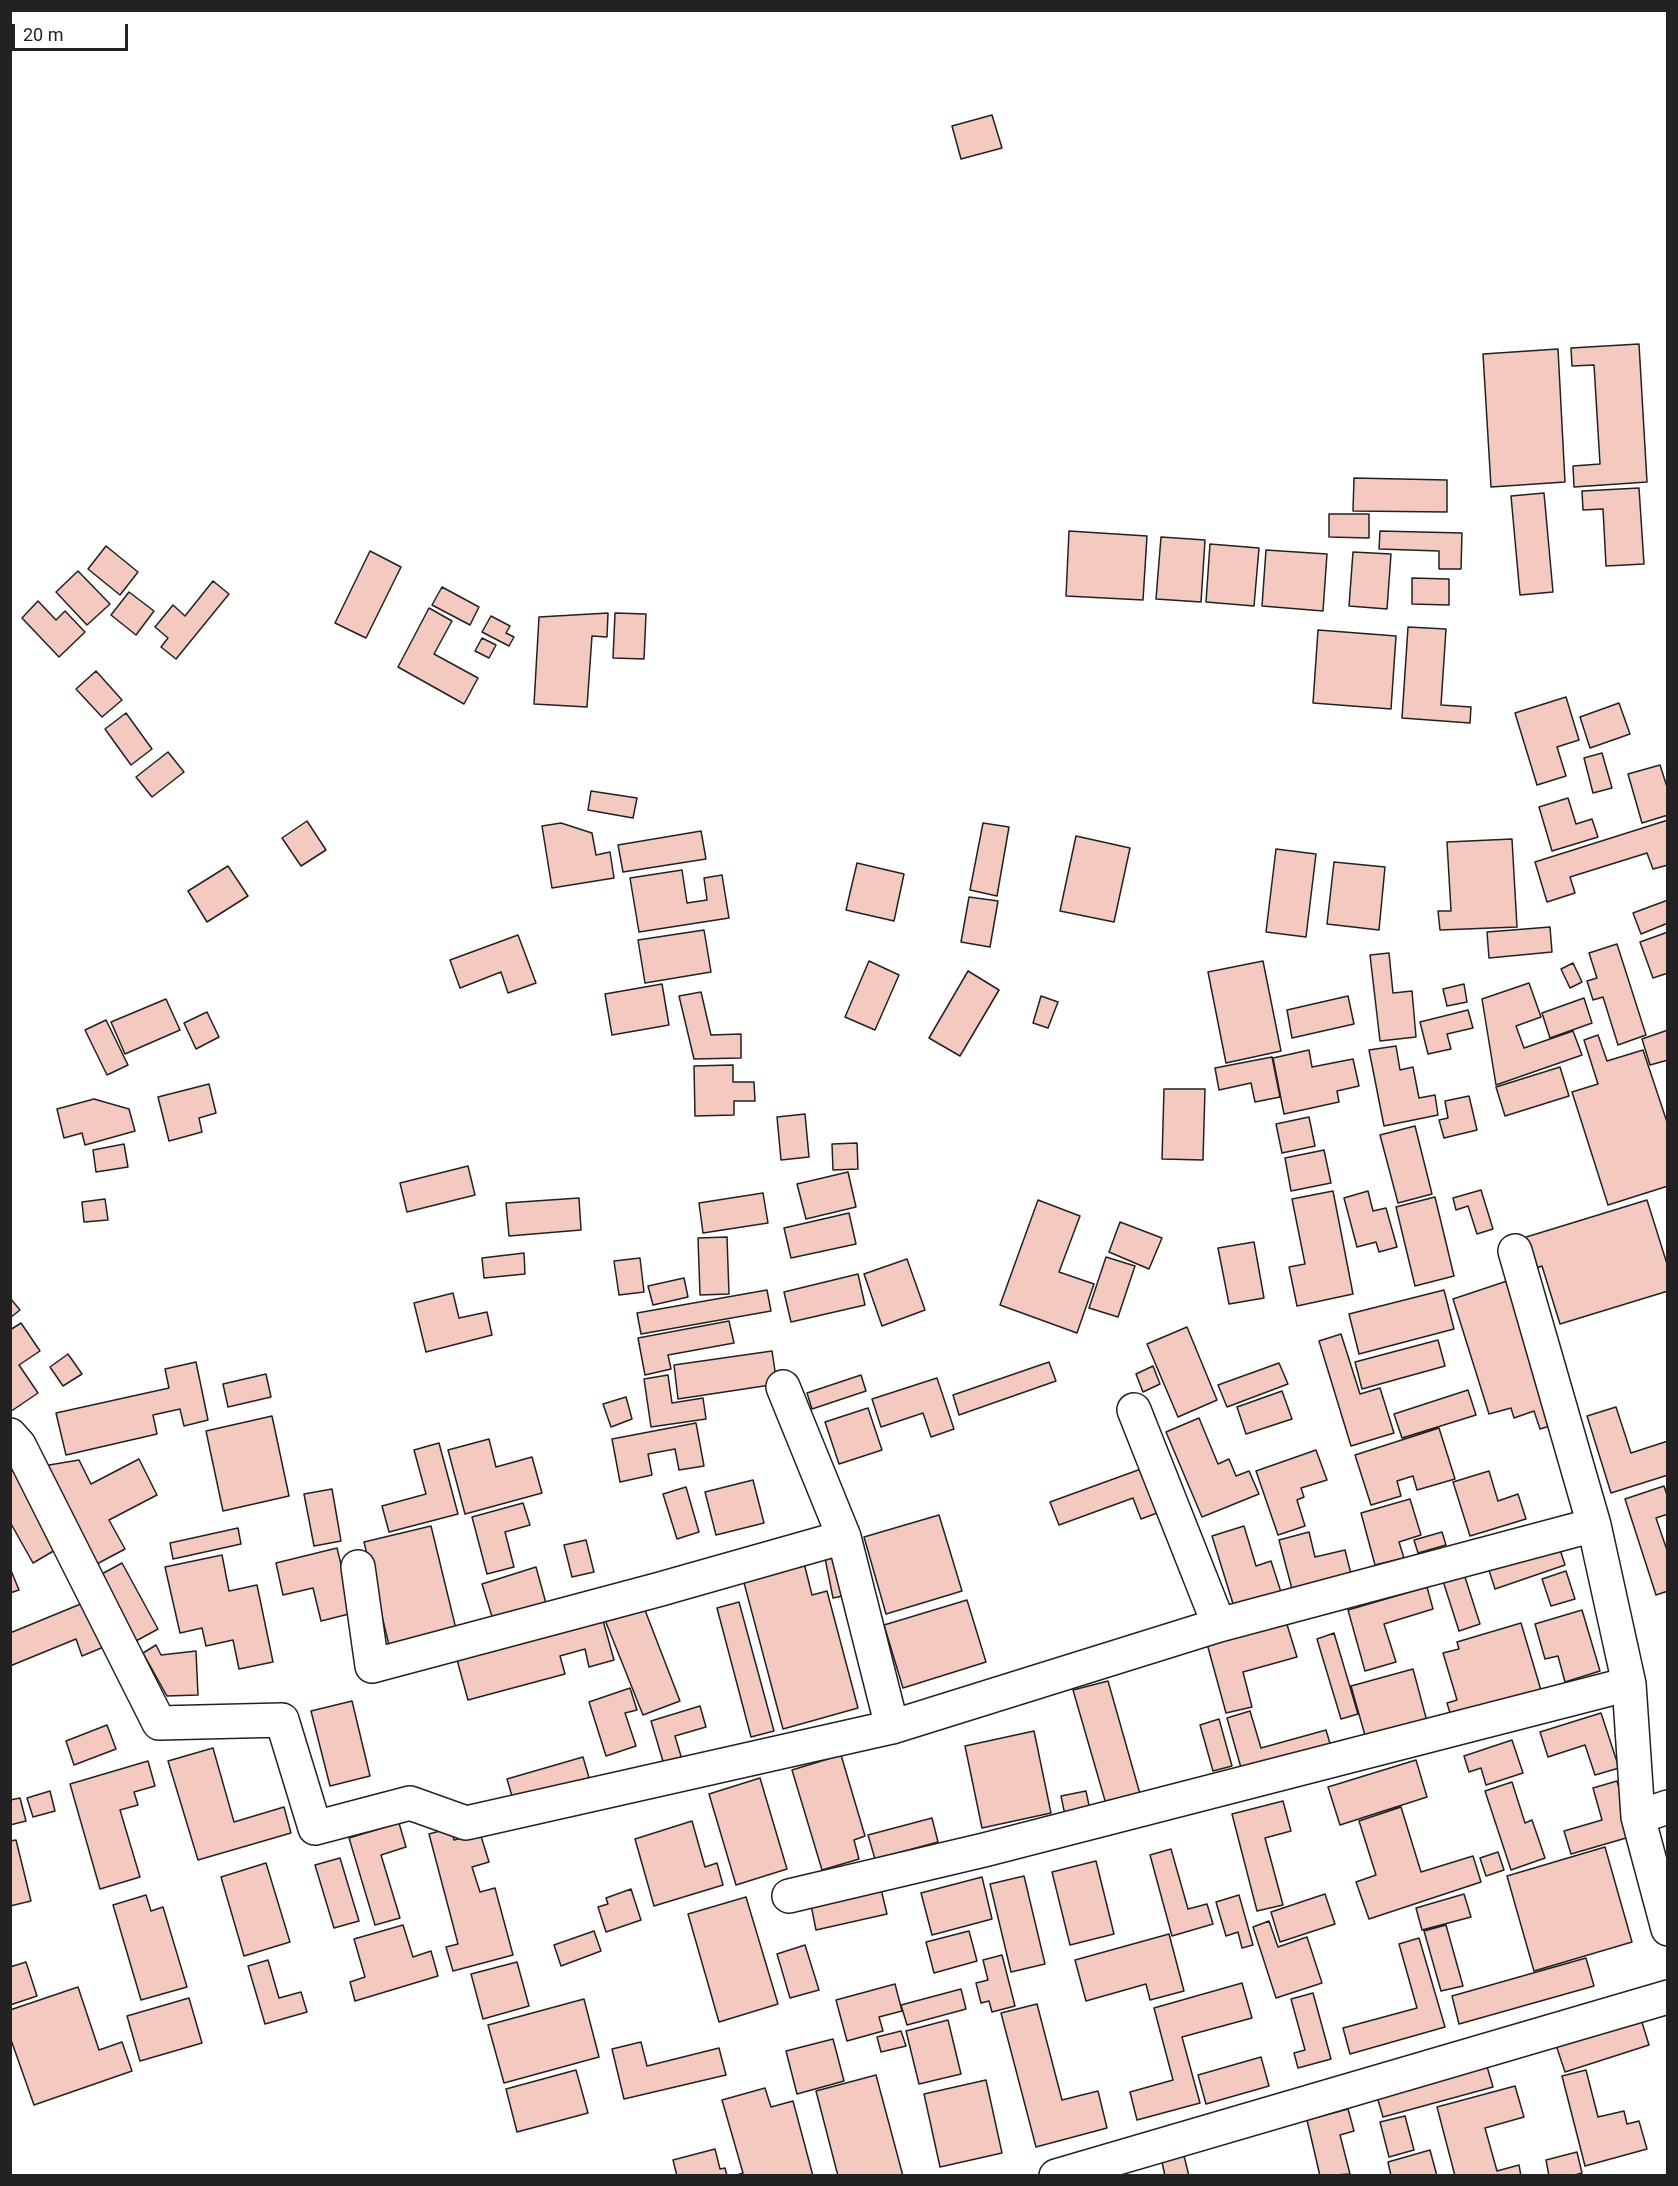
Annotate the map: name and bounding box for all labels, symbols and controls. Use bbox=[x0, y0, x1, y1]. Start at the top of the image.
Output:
scale bar bbox=[15, 12, 130, 50]
text: 20 m bbox=[23, 24, 63, 45]

